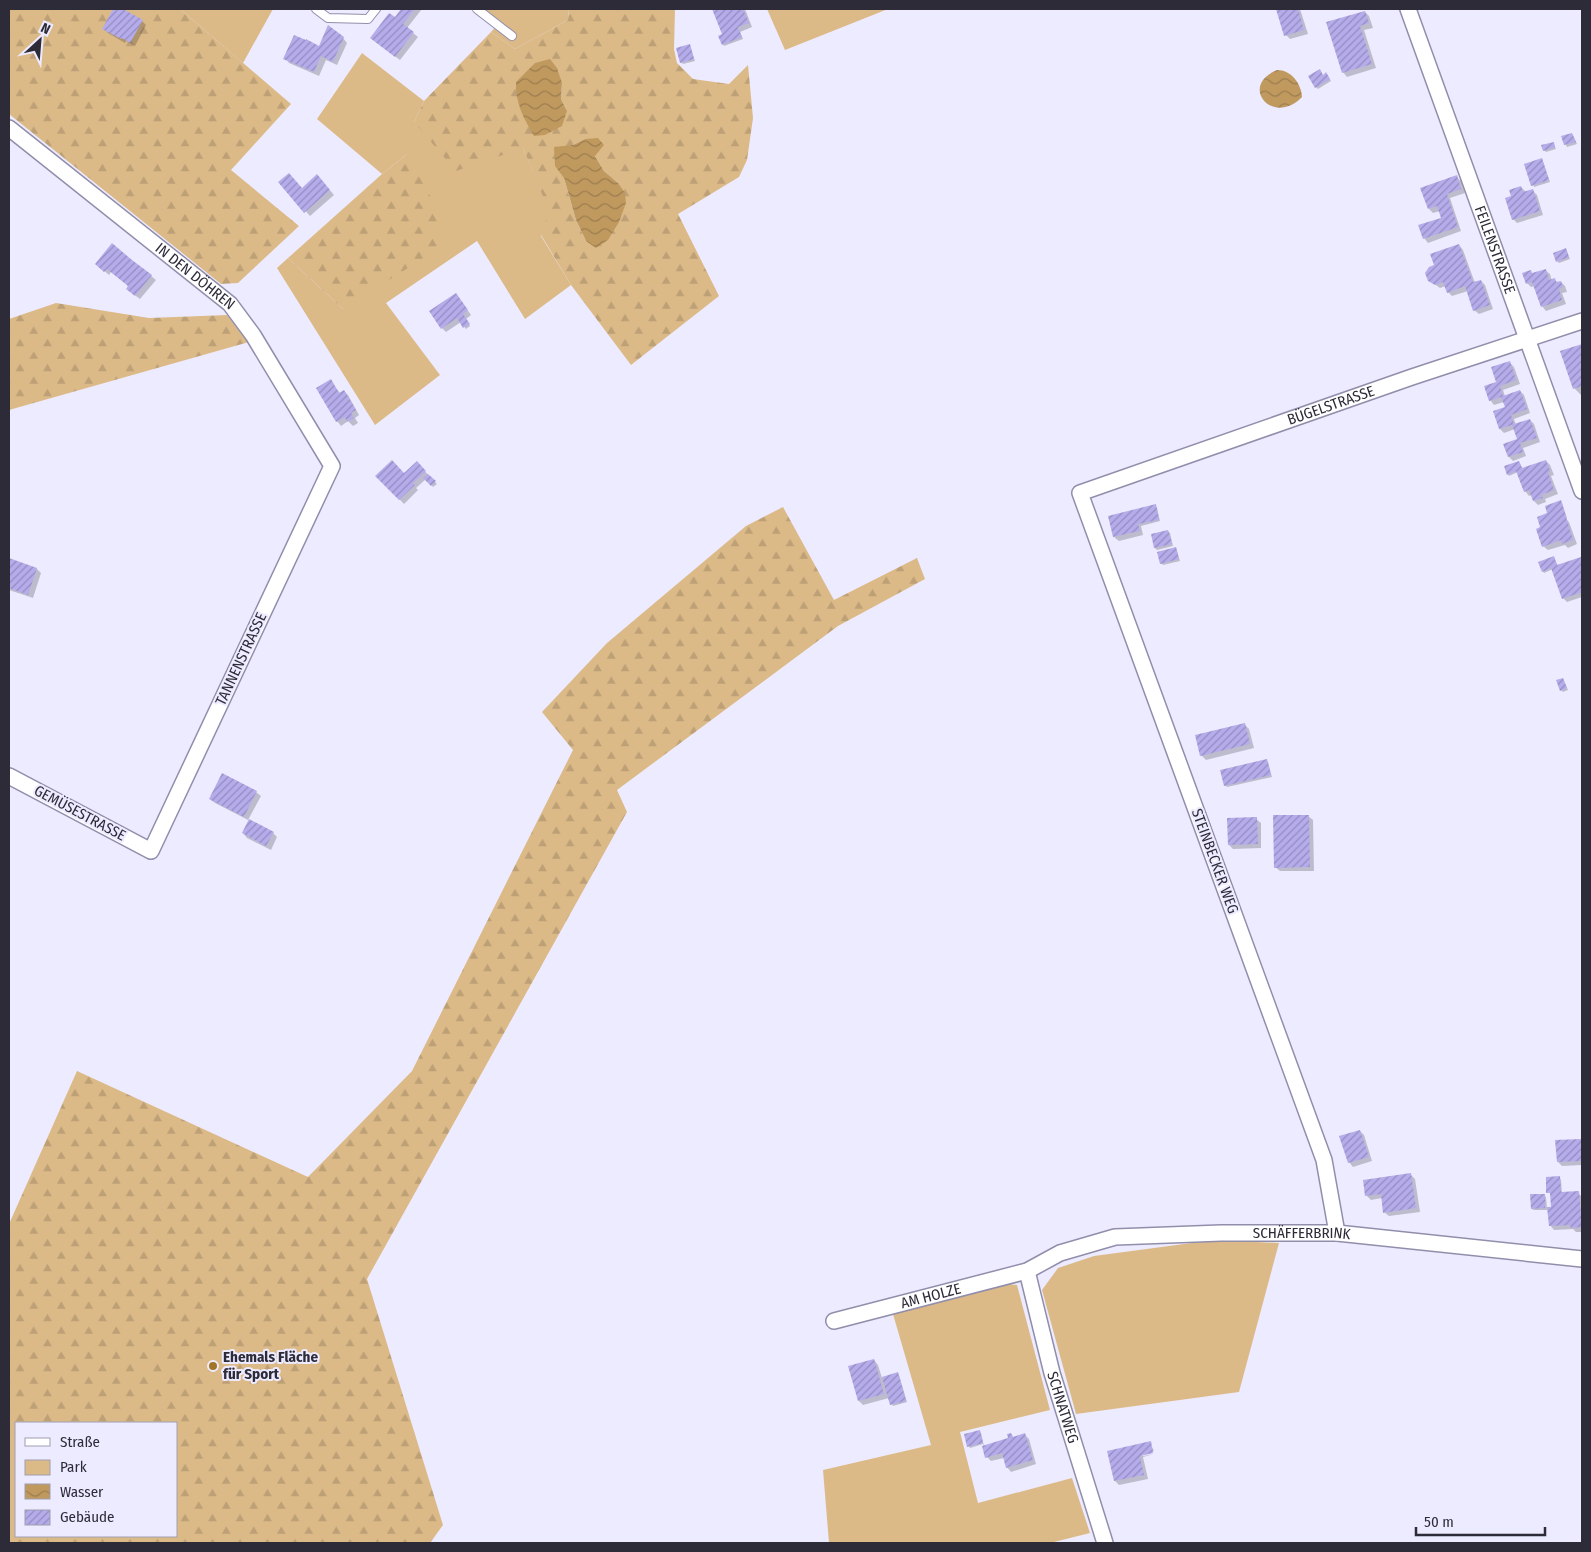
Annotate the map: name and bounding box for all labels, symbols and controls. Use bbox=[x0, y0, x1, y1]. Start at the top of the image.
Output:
north arrow bbox=[15, 15, 65, 65]
text: N bbox=[38, 19, 53, 38]
street label: FEILENSTRASSE bbox=[1471, 203, 1519, 296]
street label: IN DEN DÖHREN bbox=[152, 239, 239, 313]
street label: BÜGELSTRASSE bbox=[1285, 382, 1377, 429]
street label: TANNENSTRASSE bbox=[212, 610, 270, 708]
street label: GEMÜSESTRASSE bbox=[31, 781, 129, 845]
street label: STEINBECKER WEG bbox=[1188, 806, 1242, 916]
street label: SCHÄFFERBRINK bbox=[1253, 1224, 1352, 1243]
street label: AM HOLZE bbox=[899, 1280, 963, 1312]
place label: Ehemals Fläche für Sport bbox=[223, 1348, 318, 1383]
marker: Ehemals Fläche für Sport bbox=[207, 1360, 219, 1372]
street label: SCHNATWEG bbox=[1043, 1369, 1082, 1445]
legend bbox=[15, 1422, 178, 1537]
text: Straße bbox=[60, 1433, 100, 1451]
text: Park bbox=[60, 1458, 87, 1476]
text: Wasser bbox=[60, 1483, 104, 1501]
scale bar bbox=[1416, 1504, 1545, 1536]
text: Gebäude bbox=[60, 1508, 115, 1526]
text: 50 m bbox=[1424, 1513, 1454, 1531]

